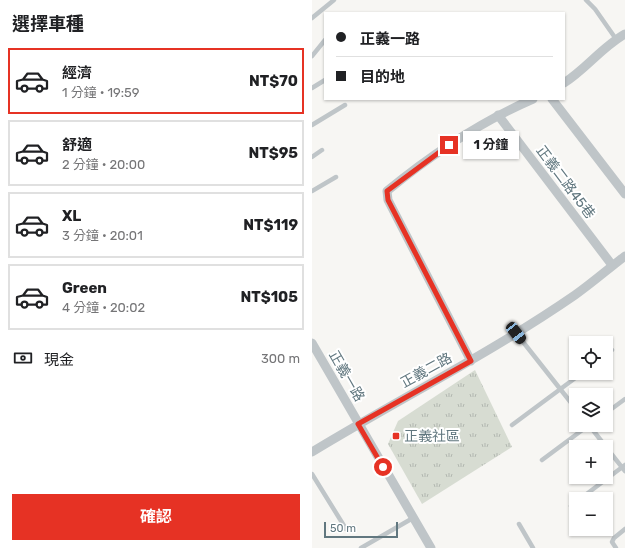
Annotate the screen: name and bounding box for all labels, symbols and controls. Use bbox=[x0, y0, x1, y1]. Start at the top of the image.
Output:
text: 選擇車種 bbox=[12, 13, 84, 35]
text: 正義一路 bbox=[360, 30, 420, 48]
icon: car bbox=[14, 63, 50, 99]
text: 經濟 bbox=[62, 64, 92, 82]
text: 目的地 bbox=[360, 68, 405, 86]
text: NT$70 bbox=[249, 72, 298, 90]
text: 1 分鐘 · 19:59 bbox=[62, 85, 139, 100]
callout: 1 分鐘 bbox=[463, 131, 519, 159]
icon: car bbox=[14, 135, 50, 171]
text: 舒適 bbox=[62, 136, 92, 154]
route end bbox=[440, 136, 458, 154]
text: 1 分鐘 bbox=[473, 137, 509, 152]
street label: 正義二路45巷 bbox=[533, 142, 599, 222]
text: NT$95 bbox=[248, 144, 298, 162]
text: 2 分鐘 · 20:00 bbox=[62, 157, 145, 172]
icon: car bbox=[14, 207, 50, 243]
text: XL bbox=[62, 207, 81, 225]
text: NT$119 bbox=[243, 216, 298, 234]
text: 3 分鐘 · 20:01 bbox=[62, 228, 143, 243]
icon: car bbox=[14, 279, 50, 315]
text: Green bbox=[62, 279, 107, 297]
text: NT$105 bbox=[240, 288, 298, 306]
text: 4 分鐘 · 20:02 bbox=[62, 300, 145, 315]
car bbox=[504, 320, 528, 346]
map controls bbox=[569, 336, 613, 536]
button: locate bbox=[569, 336, 613, 380]
icon: cash bbox=[12, 347, 34, 369]
street label: 正義一路 bbox=[325, 348, 368, 405]
street label: 正義二路 bbox=[398, 349, 455, 391]
text: 現金 bbox=[44, 351, 74, 369]
text: 300 m bbox=[261, 351, 300, 366]
button: layers bbox=[569, 388, 613, 432]
place label: 正義社區 bbox=[404, 428, 460, 445]
marker: 正義社區 bbox=[391, 431, 401, 441]
button: + bbox=[569, 440, 613, 484]
route start bbox=[374, 458, 392, 476]
button: − bbox=[569, 492, 613, 536]
button: 確認 bbox=[12, 494, 300, 540]
scale bar bbox=[324, 520, 398, 539]
text: 50 m bbox=[330, 522, 356, 535]

